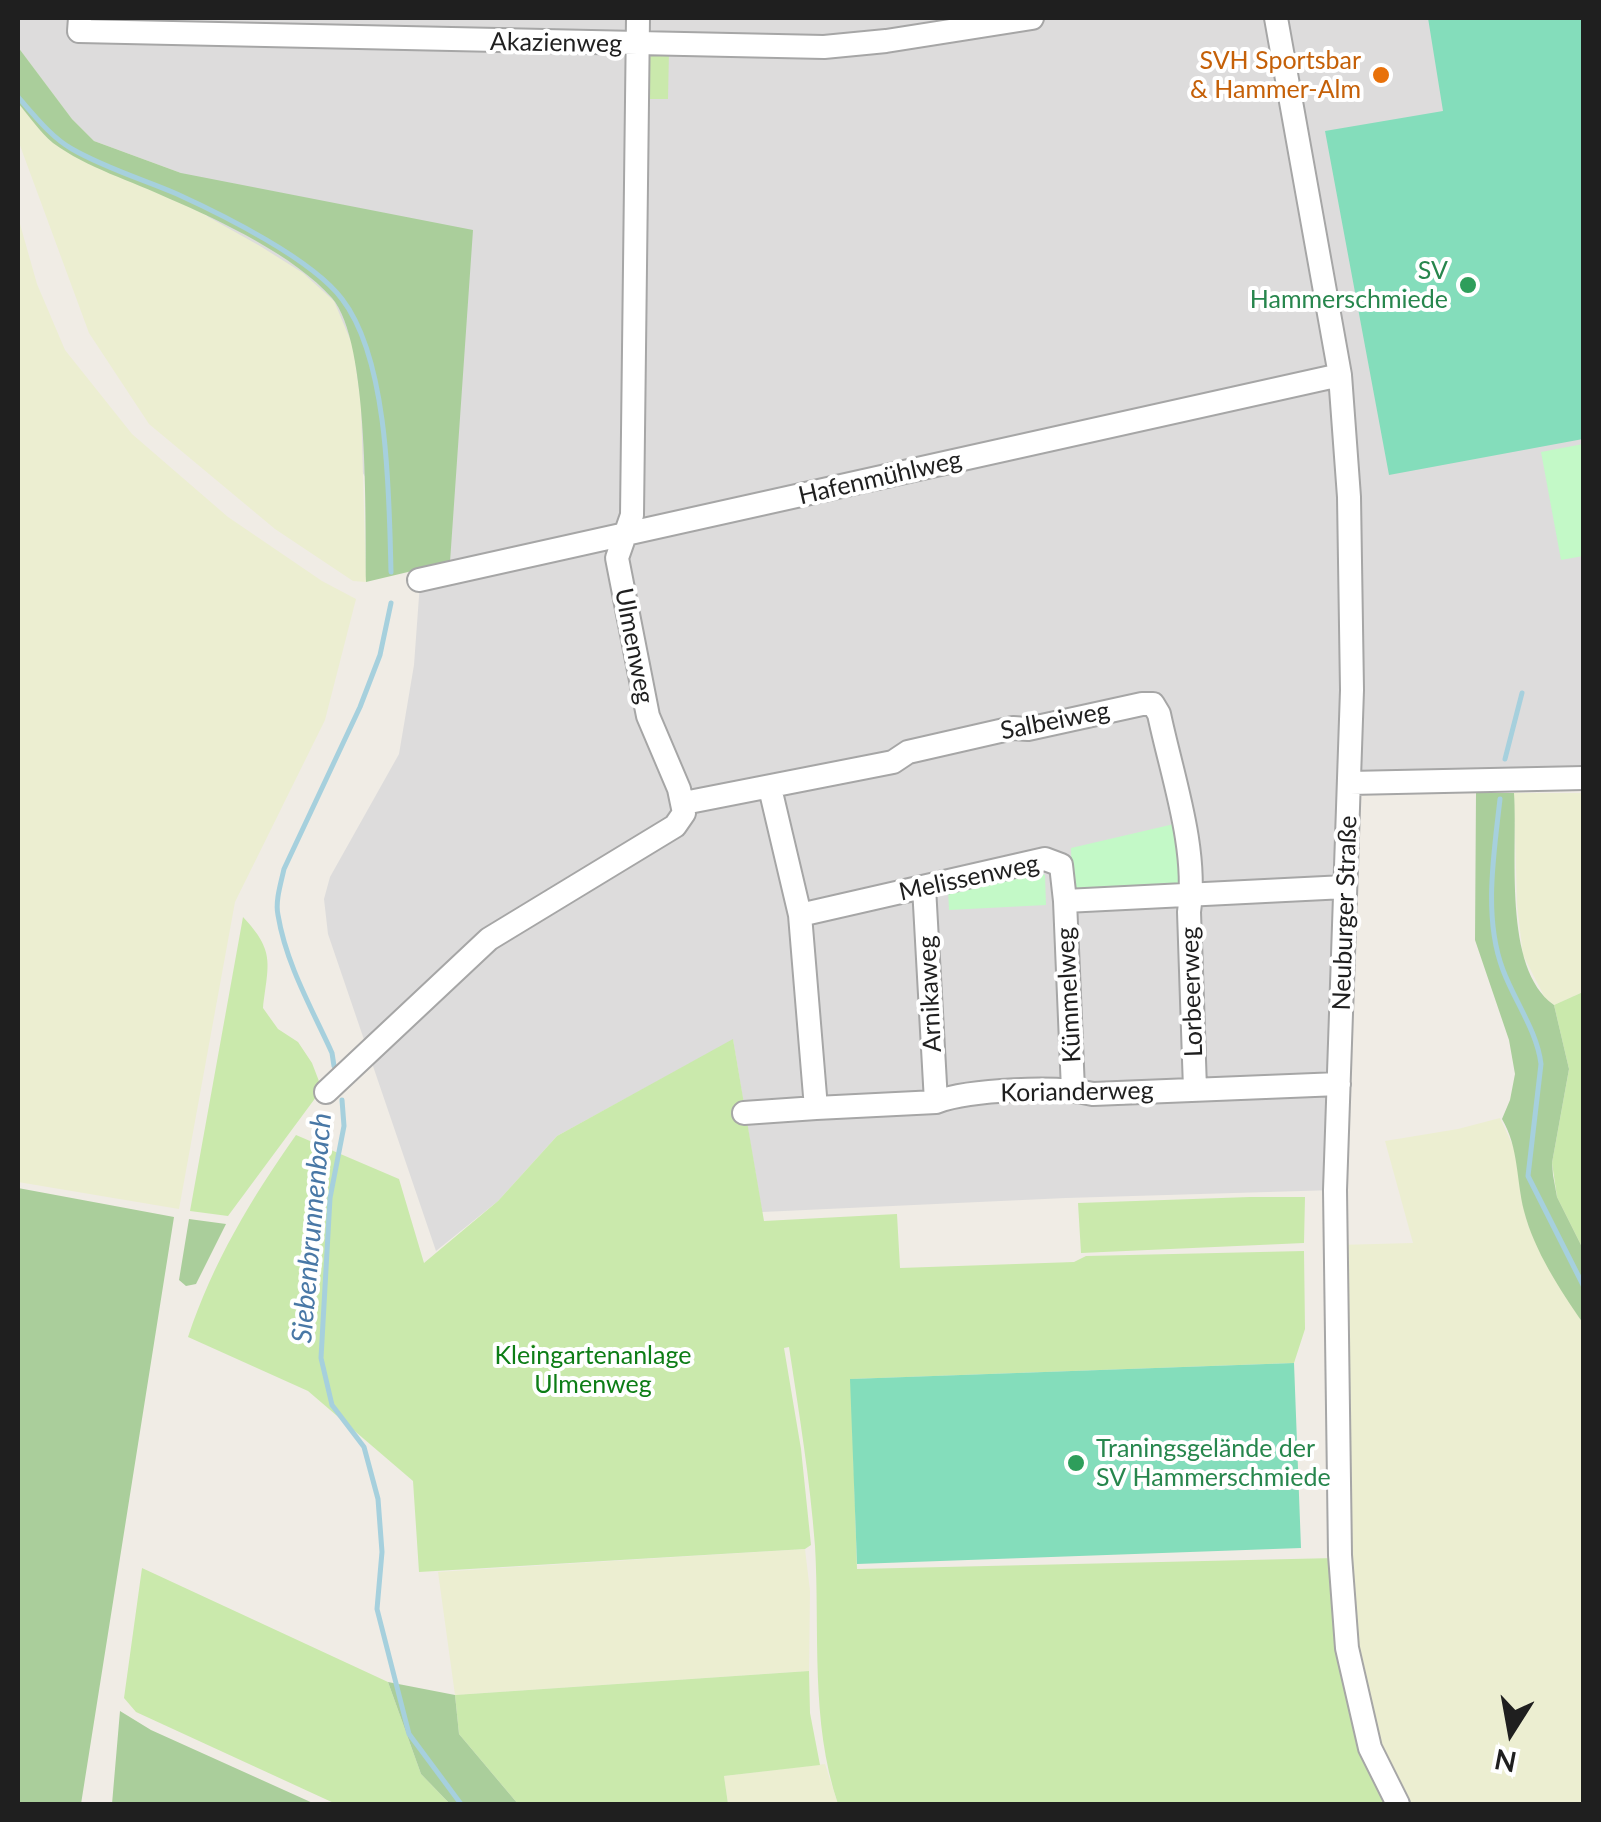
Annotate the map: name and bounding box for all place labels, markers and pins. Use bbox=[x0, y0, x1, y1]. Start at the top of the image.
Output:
place label: SVH Sportsbar & Hammer-Alm bbox=[1190, 46, 1361, 105]
marker: SVH Sportsbar & Hammer-Alm bbox=[1370, 64, 1392, 86]
place label: SV Hammerschmiede bbox=[1250, 256, 1448, 315]
marker: SV Hammerschmiede bbox=[1457, 274, 1479, 296]
place label: Traningsgelände der SV Hammerschmiede bbox=[1096, 1434, 1331, 1493]
marker: Traningsgelände der SV Hammerschmiede bbox=[1065, 1452, 1087, 1474]

